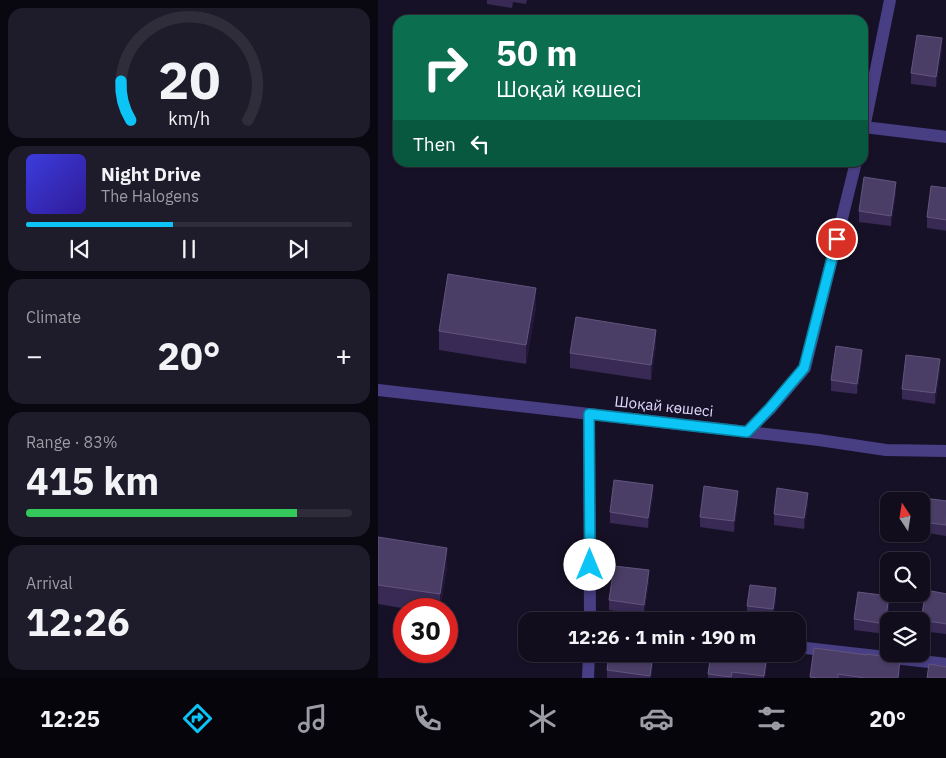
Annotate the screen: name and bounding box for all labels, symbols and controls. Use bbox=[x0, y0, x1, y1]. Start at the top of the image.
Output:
text: 50 m bbox=[496, 30, 578, 76]
icon: right bbox=[413, 35, 478, 100]
text: 20 bbox=[158, 46, 220, 113]
text: Шоқай көшесі bbox=[496, 74, 642, 103]
text: km/h bbox=[168, 107, 210, 130]
icon: left bbox=[466, 130, 494, 158]
text: Then bbox=[413, 132, 456, 156]
text: Night Drive bbox=[101, 162, 201, 186]
text: The Halogens bbox=[101, 186, 199, 206]
pin bbox=[816, 218, 858, 260]
icon: arrive bbox=[823, 225, 851, 253]
icon: previous bbox=[66, 235, 94, 263]
icon: pause bbox=[175, 235, 203, 263]
icon: next bbox=[284, 235, 312, 263]
text: Climate bbox=[26, 307, 81, 327]
text: 20° bbox=[157, 331, 221, 380]
text: − bbox=[26, 337, 43, 374]
text: + bbox=[335, 337, 352, 374]
street label: Шоқай көшесі bbox=[614, 391, 714, 421]
text: Range · 83% bbox=[26, 432, 118, 452]
text: 415 km bbox=[26, 456, 159, 505]
north arrow bbox=[880, 492, 930, 542]
map controls bbox=[880, 492, 930, 662]
position arrow bbox=[563, 538, 615, 590]
button: search bbox=[880, 552, 930, 602]
text: Arrival bbox=[26, 573, 73, 593]
text: 12:26 bbox=[26, 597, 130, 646]
speed limit sign: 30 bbox=[393, 598, 458, 663]
button: layers bbox=[880, 612, 930, 662]
text: 12:26 · 1 min · 190 m bbox=[568, 625, 756, 649]
icon: directions bbox=[180, 701, 215, 736]
icon: music bbox=[295, 701, 330, 736]
icon: phone bbox=[410, 701, 445, 736]
icon: climate bbox=[525, 701, 560, 736]
icon: car bbox=[639, 701, 674, 736]
icon: filters bbox=[754, 701, 789, 736]
text: 12:25 bbox=[40, 704, 100, 733]
text: 20° bbox=[869, 704, 906, 733]

